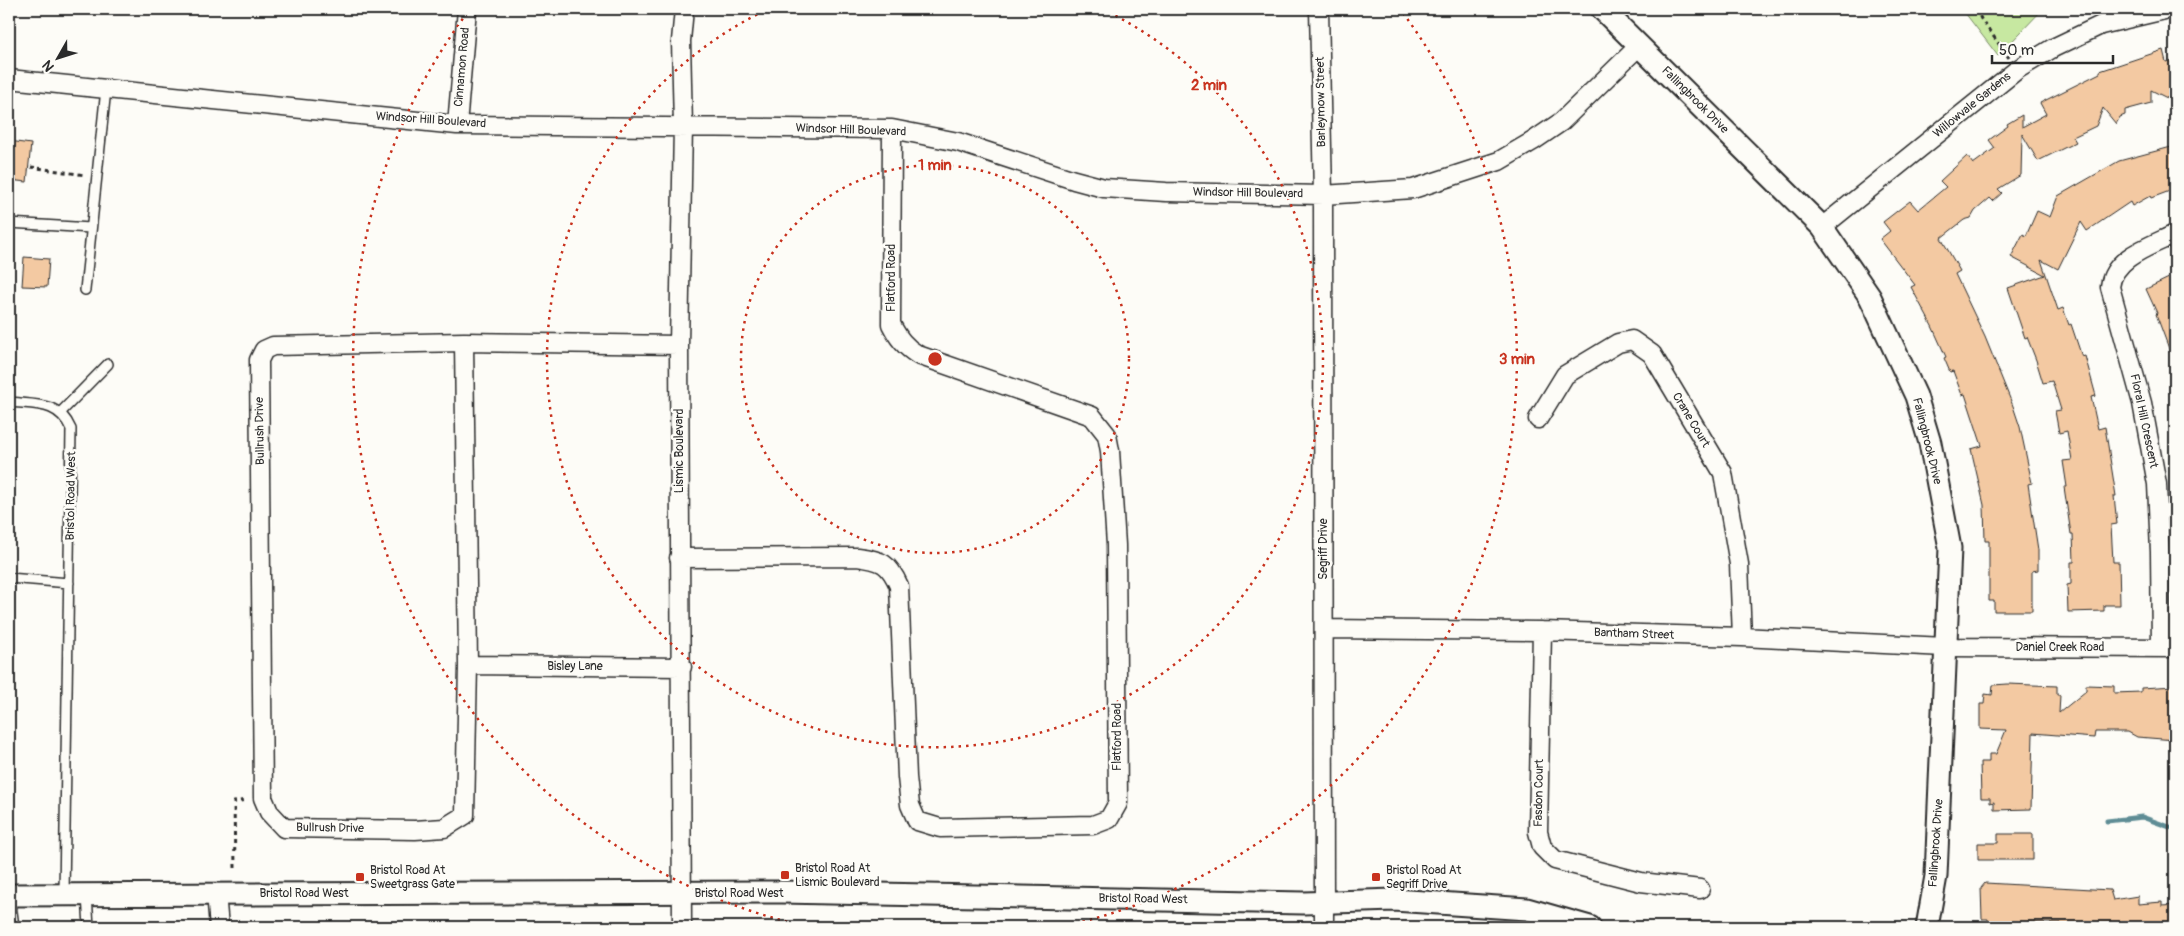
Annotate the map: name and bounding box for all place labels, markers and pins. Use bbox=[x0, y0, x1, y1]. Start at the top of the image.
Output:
centre of rings bbox=[926, 350, 944, 368]
place label: Bristol Road At Lismic Boulevard bbox=[795, 861, 880, 890]
place label: Bristol Road At Sweetgrass Gate bbox=[370, 863, 455, 892]
place label: Bristol Road At Segriff Drive bbox=[1386, 863, 1462, 892]
marker: Bristol Road At Lismic Boulevard bbox=[779, 869, 791, 881]
marker: Bristol Road At Sweetgrass Gate bbox=[354, 871, 366, 883]
marker: Bristol Road At Segriff Drive bbox=[1370, 871, 1382, 883]

